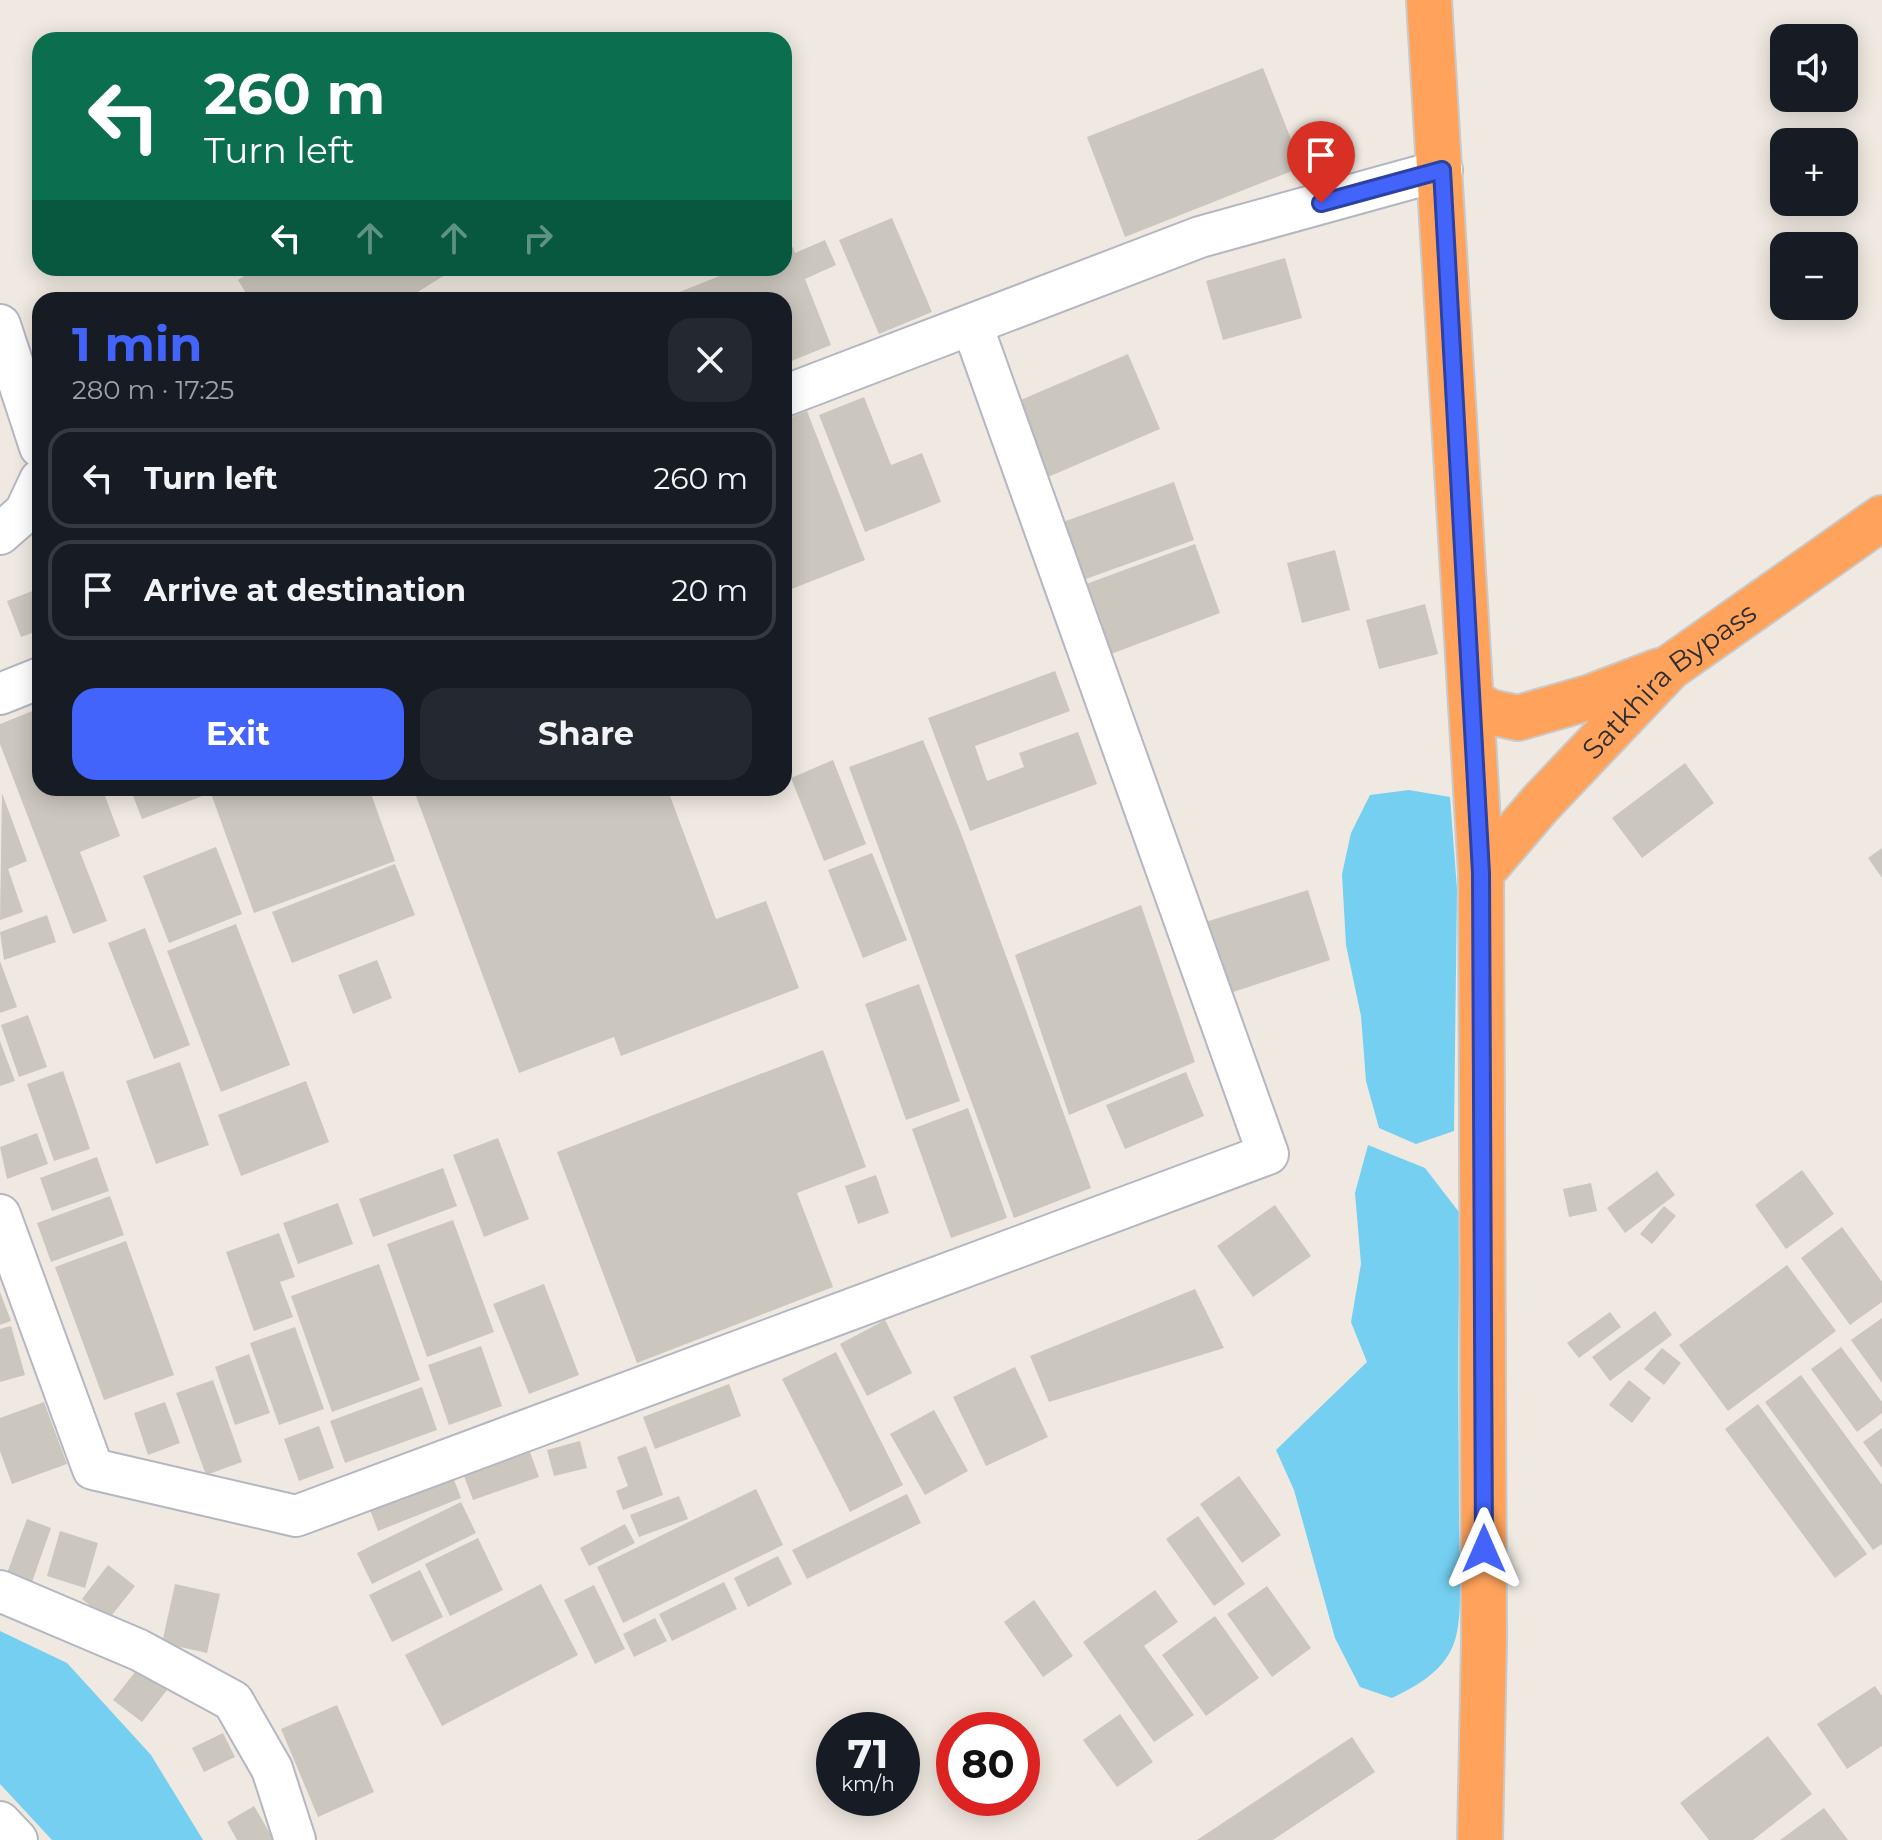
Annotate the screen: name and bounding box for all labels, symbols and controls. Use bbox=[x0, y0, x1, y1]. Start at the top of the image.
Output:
map controls bbox=[1770, 24, 1858, 320]
button: sound bbox=[1770, 24, 1858, 112]
text: 260 m bbox=[204, 60, 385, 128]
icon: left bbox=[72, 64, 176, 168]
pin bbox=[1287, 121, 1355, 203]
text: Turn left bbox=[204, 128, 355, 172]
button: + bbox=[1770, 128, 1858, 216]
icon: arrive bbox=[1299, 133, 1343, 177]
icon: left bbox=[264, 216, 308, 260]
icon: ahead bbox=[348, 216, 392, 260]
icon: ahead bbox=[432, 216, 476, 260]
icon: right bbox=[516, 216, 560, 260]
button: − bbox=[1770, 232, 1858, 320]
text: 1 min bbox=[72, 315, 202, 373]
button: close bbox=[668, 318, 752, 402]
text: 280 m · 17:25 bbox=[72, 374, 234, 406]
icon: left bbox=[76, 456, 120, 500]
text: Turn left bbox=[144, 460, 277, 497]
text: 260 m bbox=[653, 460, 748, 497]
icon: arrive bbox=[76, 568, 120, 612]
text: Arrive at destination bbox=[144, 572, 466, 609]
text: 20 m bbox=[671, 572, 748, 609]
street label: Satkhira Bypass bbox=[1575, 595, 1763, 766]
button: Exit bbox=[72, 688, 404, 780]
button: Share bbox=[420, 688, 752, 780]
position arrow bbox=[1442, 1507, 1526, 1591]
speed limit sign: 80 bbox=[936, 1712, 1040, 1816]
text: 71 bbox=[848, 1729, 888, 1778]
text: km/h bbox=[841, 1772, 895, 1796]

